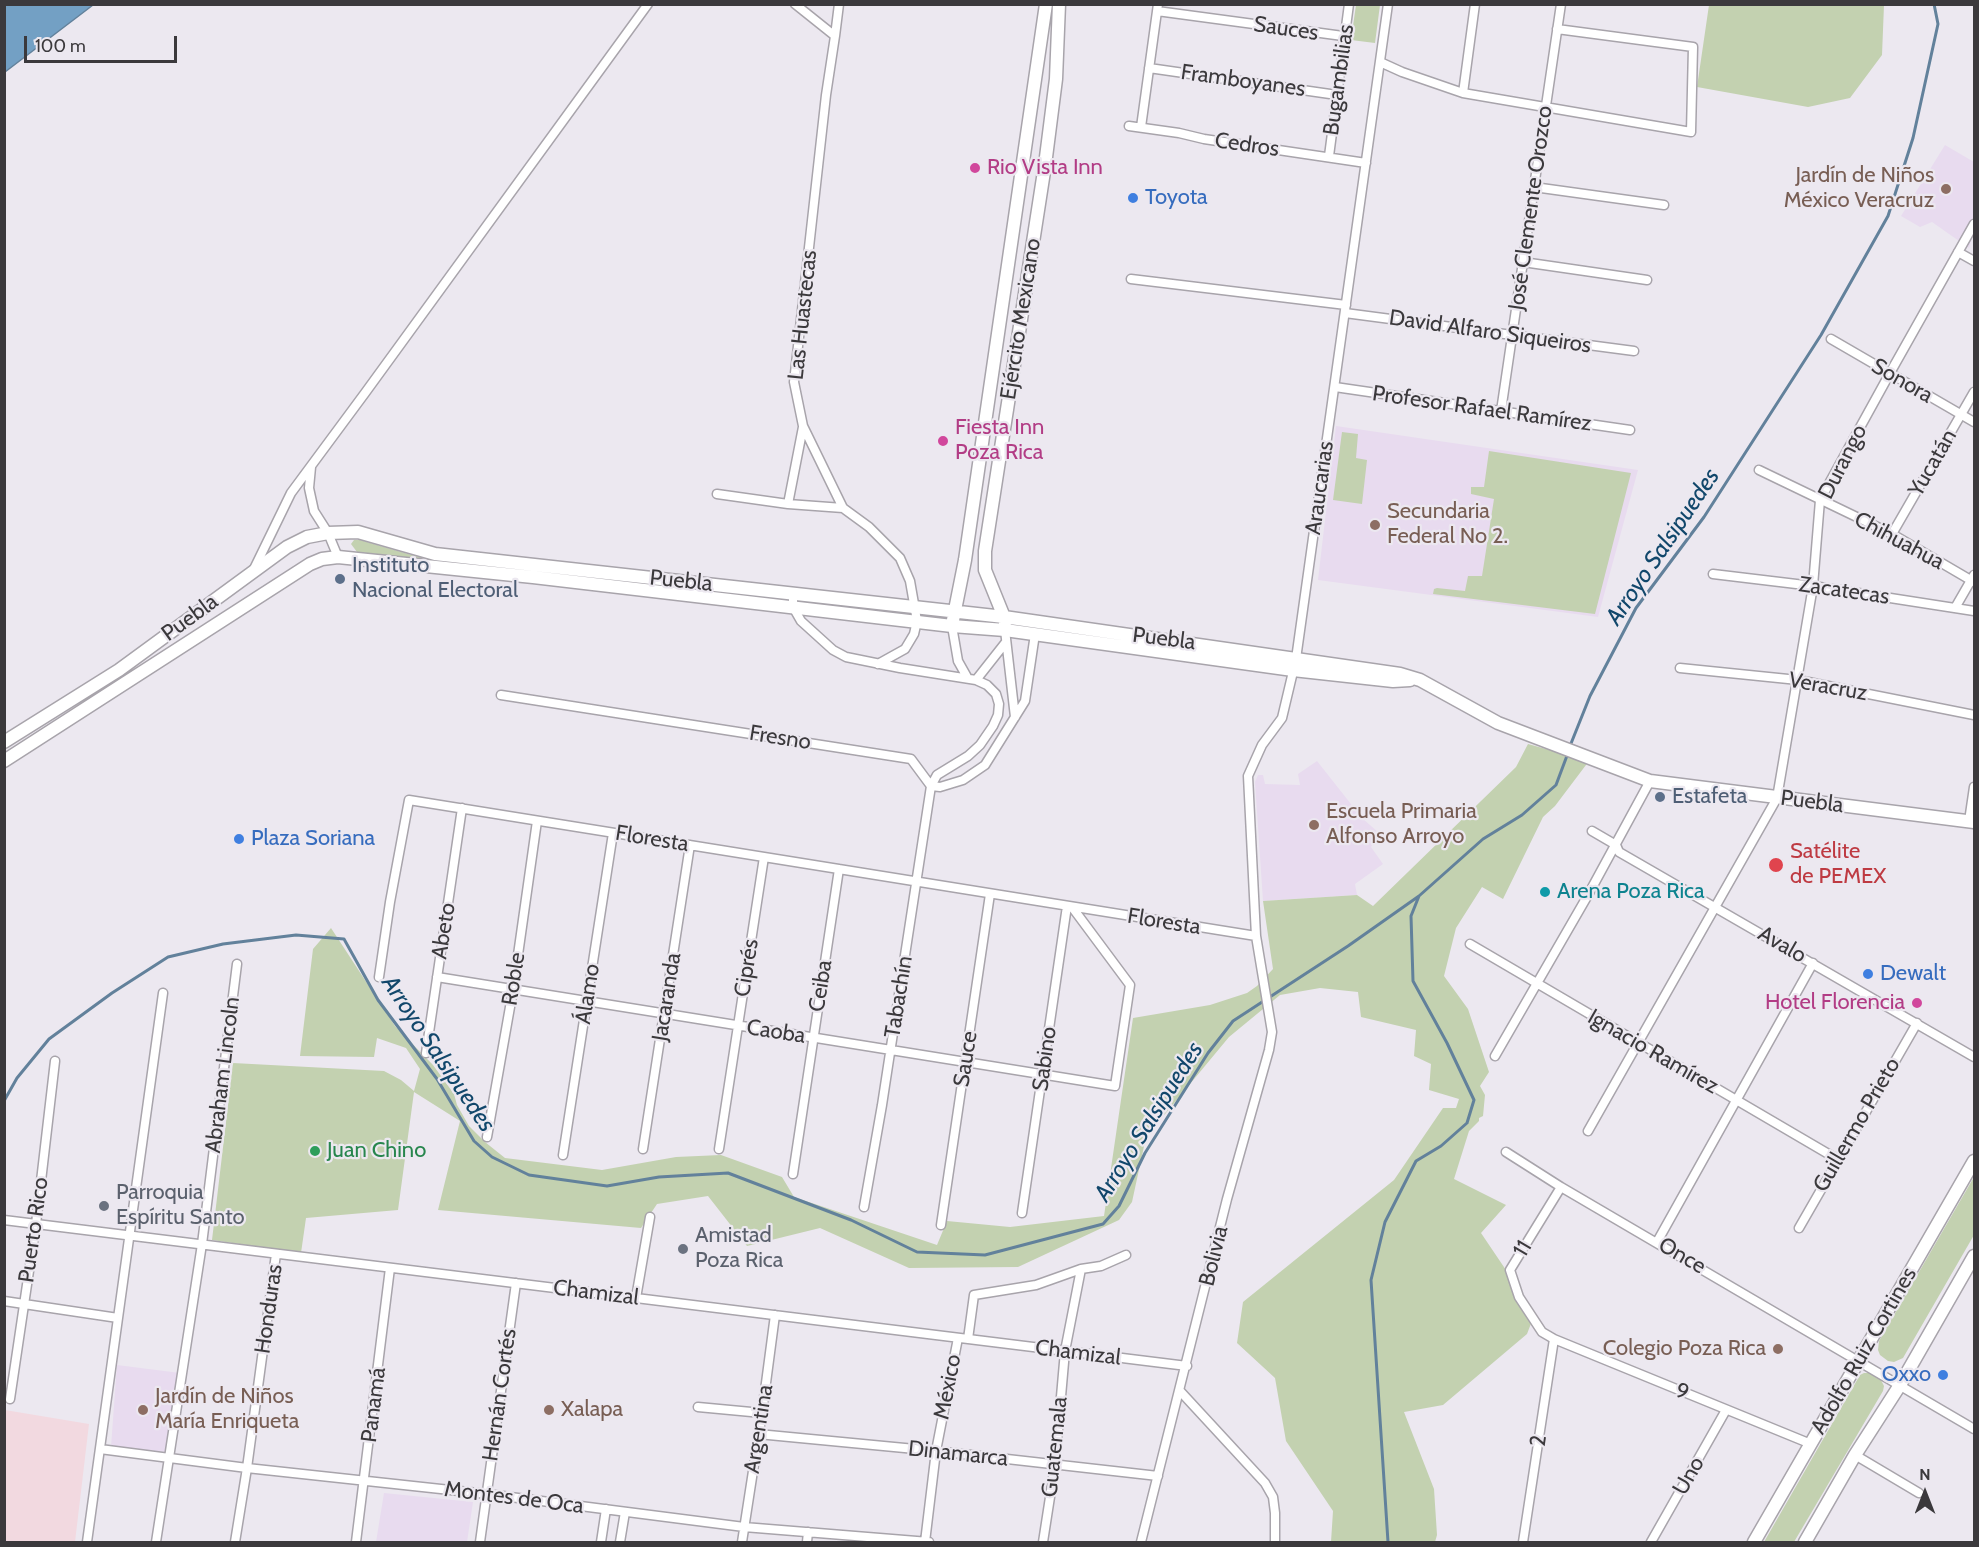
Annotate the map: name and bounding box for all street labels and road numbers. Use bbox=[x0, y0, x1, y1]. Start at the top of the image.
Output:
street label: Sauces bbox=[1252, 11, 1320, 47]
street label: Bugambilias bbox=[1318, 23, 1360, 137]
street label: Framboyanes bbox=[1179, 59, 1307, 103]
street label: José Clemente Orozco bbox=[1504, 104, 1558, 312]
street label: Cedros bbox=[1213, 127, 1281, 163]
street label: Ejército Mexicano bbox=[995, 236, 1047, 402]
street label: Las Huastecas bbox=[783, 249, 823, 381]
street label: David Alfaro Siqueiros bbox=[1387, 305, 1593, 359]
street label: Sonora bbox=[1867, 353, 1937, 409]
street label: Profesor Rafael Ramírez bbox=[1371, 381, 1593, 437]
street label: Durango bbox=[1813, 420, 1873, 504]
street label: Yucatán bbox=[1903, 425, 1963, 501]
street label: Araucarias bbox=[1300, 439, 1340, 537]
street label: Chihuahua bbox=[1849, 506, 1949, 576]
street label: Puebla bbox=[648, 565, 714, 597]
street label: Zacatecas bbox=[1797, 572, 1891, 610]
street label: Puebla bbox=[157, 589, 223, 647]
street label: Puebla bbox=[1131, 622, 1197, 656]
street label: Veracruz bbox=[1787, 667, 1869, 707]
street label: Fresno bbox=[747, 720, 813, 756]
street label: Puebla bbox=[1779, 785, 1845, 819]
street label: Floresta bbox=[614, 820, 690, 858]
street label: Abeto bbox=[427, 901, 461, 961]
street label: Floresta bbox=[1126, 903, 1202, 941]
street label: Avalo bbox=[1753, 921, 1811, 969]
street label: Ciprés bbox=[729, 937, 765, 999]
street label: Roble bbox=[497, 951, 531, 1007]
street label: Jacaranda bbox=[647, 951, 687, 1043]
street label: Tabachín bbox=[880, 954, 918, 1040]
street label: Ceiba bbox=[804, 958, 838, 1014]
street label: Álamo bbox=[570, 962, 606, 1026]
street label: Abraham Lincoln bbox=[200, 995, 246, 1155]
street label: Ignacio Ramírez bbox=[1583, 1004, 1723, 1100]
street label: Caoba bbox=[745, 1014, 807, 1050]
street label: Sabino bbox=[1027, 1025, 1063, 1093]
street label: Sauce bbox=[949, 1029, 983, 1089]
street label: Guillermo Prieto bbox=[1808, 1053, 1906, 1197]
street label: Puerto Rico bbox=[14, 1176, 54, 1284]
street label: Bolivia bbox=[1194, 1223, 1234, 1289]
street label: Once bbox=[1654, 1232, 1710, 1280]
street label: 11 bbox=[1508, 1236, 1538, 1262]
street label: Honduras bbox=[250, 1263, 288, 1355]
street label: Adolfo Ruiz Cortines bbox=[1805, 1263, 1923, 1439]
street label: Chamizal bbox=[552, 1275, 640, 1311]
street label: Hernán Cortés bbox=[478, 1327, 522, 1463]
street label: Chamizal bbox=[1034, 1335, 1122, 1371]
street label: México bbox=[929, 1352, 967, 1422]
street label: Panamá bbox=[356, 1366, 392, 1444]
street label: 9 bbox=[1671, 1377, 1693, 1407]
street label: Argentina bbox=[739, 1383, 779, 1475]
street label: Guatemala bbox=[1037, 1396, 1073, 1498]
street label: 2 bbox=[1525, 1433, 1553, 1449]
street label: Dinamarca bbox=[907, 1436, 1009, 1472]
street label: Uno bbox=[1668, 1452, 1710, 1500]
street label: Montes de Oca bbox=[443, 1476, 585, 1520]

